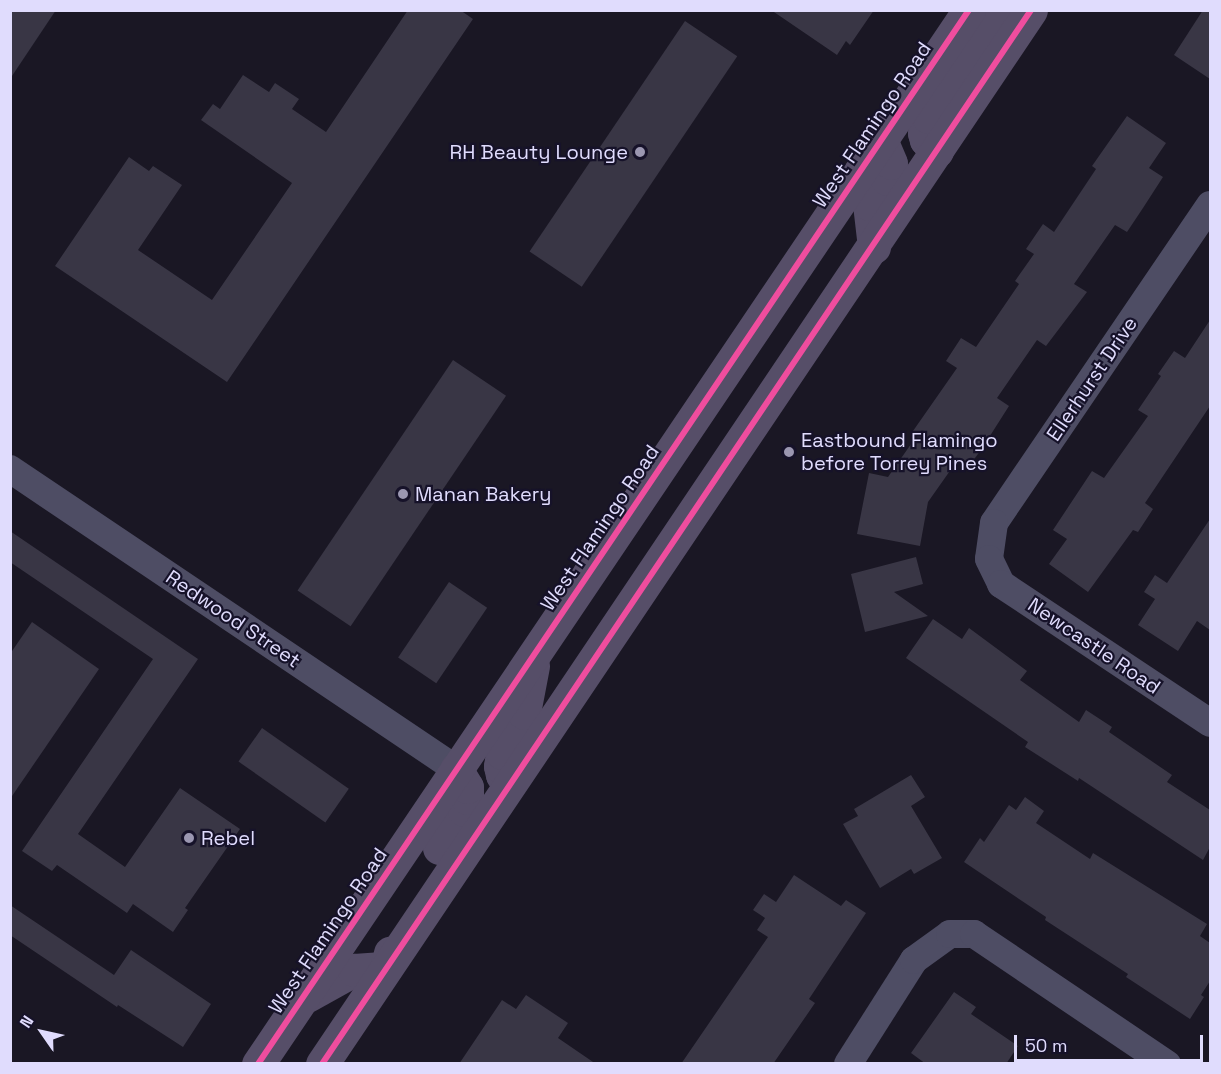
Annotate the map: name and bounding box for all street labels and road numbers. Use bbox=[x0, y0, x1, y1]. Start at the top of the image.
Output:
street label: West Flamingo Road bbox=[808, 38, 936, 212]
street label: Ellerhurst Drive bbox=[1042, 312, 1142, 446]
street label: West Flamingo Road bbox=[536, 441, 664, 615]
street label: Redwood Street bbox=[161, 565, 305, 673]
street label: Newcastle Road bbox=[1023, 593, 1165, 699]
street label: West Flamingo Road bbox=[264, 844, 392, 1018]

